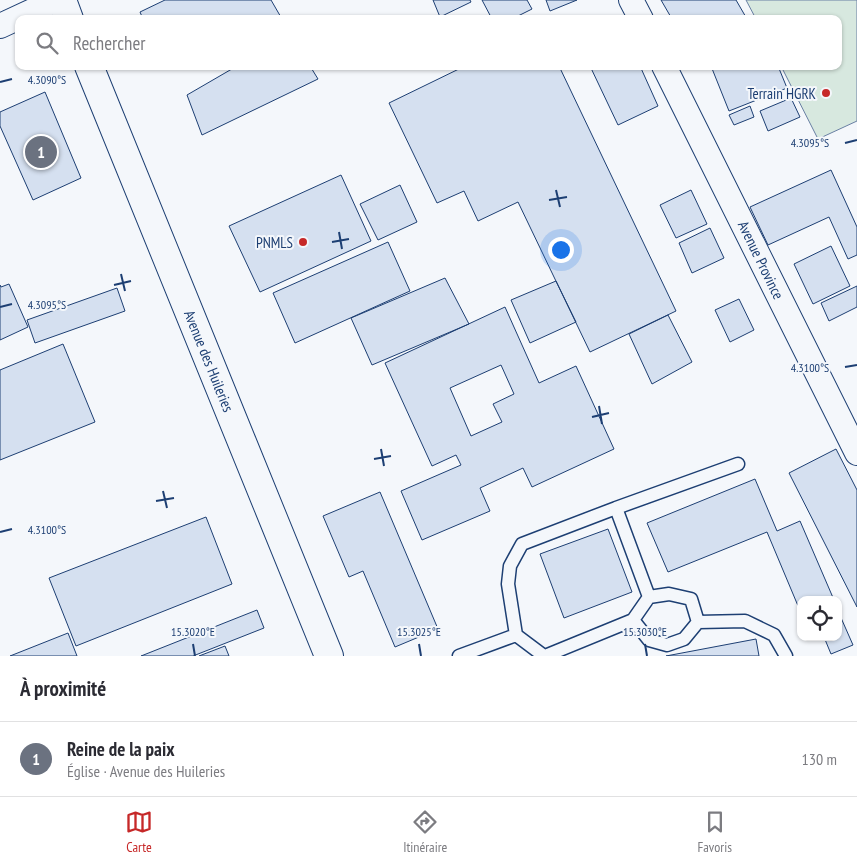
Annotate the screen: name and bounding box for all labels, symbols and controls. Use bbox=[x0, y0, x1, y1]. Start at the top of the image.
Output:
search box bbox=[15, 15, 842, 70]
icon: search bbox=[33, 29, 61, 57]
text: Rechercher bbox=[73, 31, 145, 55]
text: 4.3090°S bbox=[28, 72, 66, 87]
place label: Terrain HGRK bbox=[747, 84, 817, 103]
marker: Terrain HGRK bbox=[820, 87, 832, 99]
pin: 1 bbox=[25, 133, 57, 171]
text: 4.3095°S bbox=[791, 135, 829, 150]
street label: Avenue Province bbox=[734, 218, 788, 302]
place label: PNMLS bbox=[256, 233, 293, 252]
marker: PNMLS bbox=[297, 236, 309, 248]
your location bbox=[548, 237, 574, 263]
text: 4.3095°S bbox=[28, 297, 66, 312]
street label: Avenue des Huileries bbox=[180, 307, 238, 415]
text: 4.3100°S bbox=[791, 360, 829, 375]
text: 4.3100°S bbox=[28, 522, 66, 537]
map controls bbox=[797, 596, 842, 641]
button: locate bbox=[797, 596, 842, 641]
text: 15.3020°E bbox=[171, 624, 215, 639]
text: 15.3025°E bbox=[397, 624, 441, 639]
text: 15.3030°E bbox=[623, 624, 667, 639]
text: À proximité bbox=[20, 675, 106, 702]
text: Reine de la paix bbox=[67, 737, 175, 761]
text: 1 bbox=[32, 749, 40, 769]
text: 130 m bbox=[802, 749, 837, 769]
text: Église · Avenue des Huileries bbox=[67, 761, 225, 781]
tab: Carte bbox=[125, 808, 153, 856]
tab: Itinéraire bbox=[403, 808, 447, 856]
tab: Favoris bbox=[697, 808, 732, 856]

